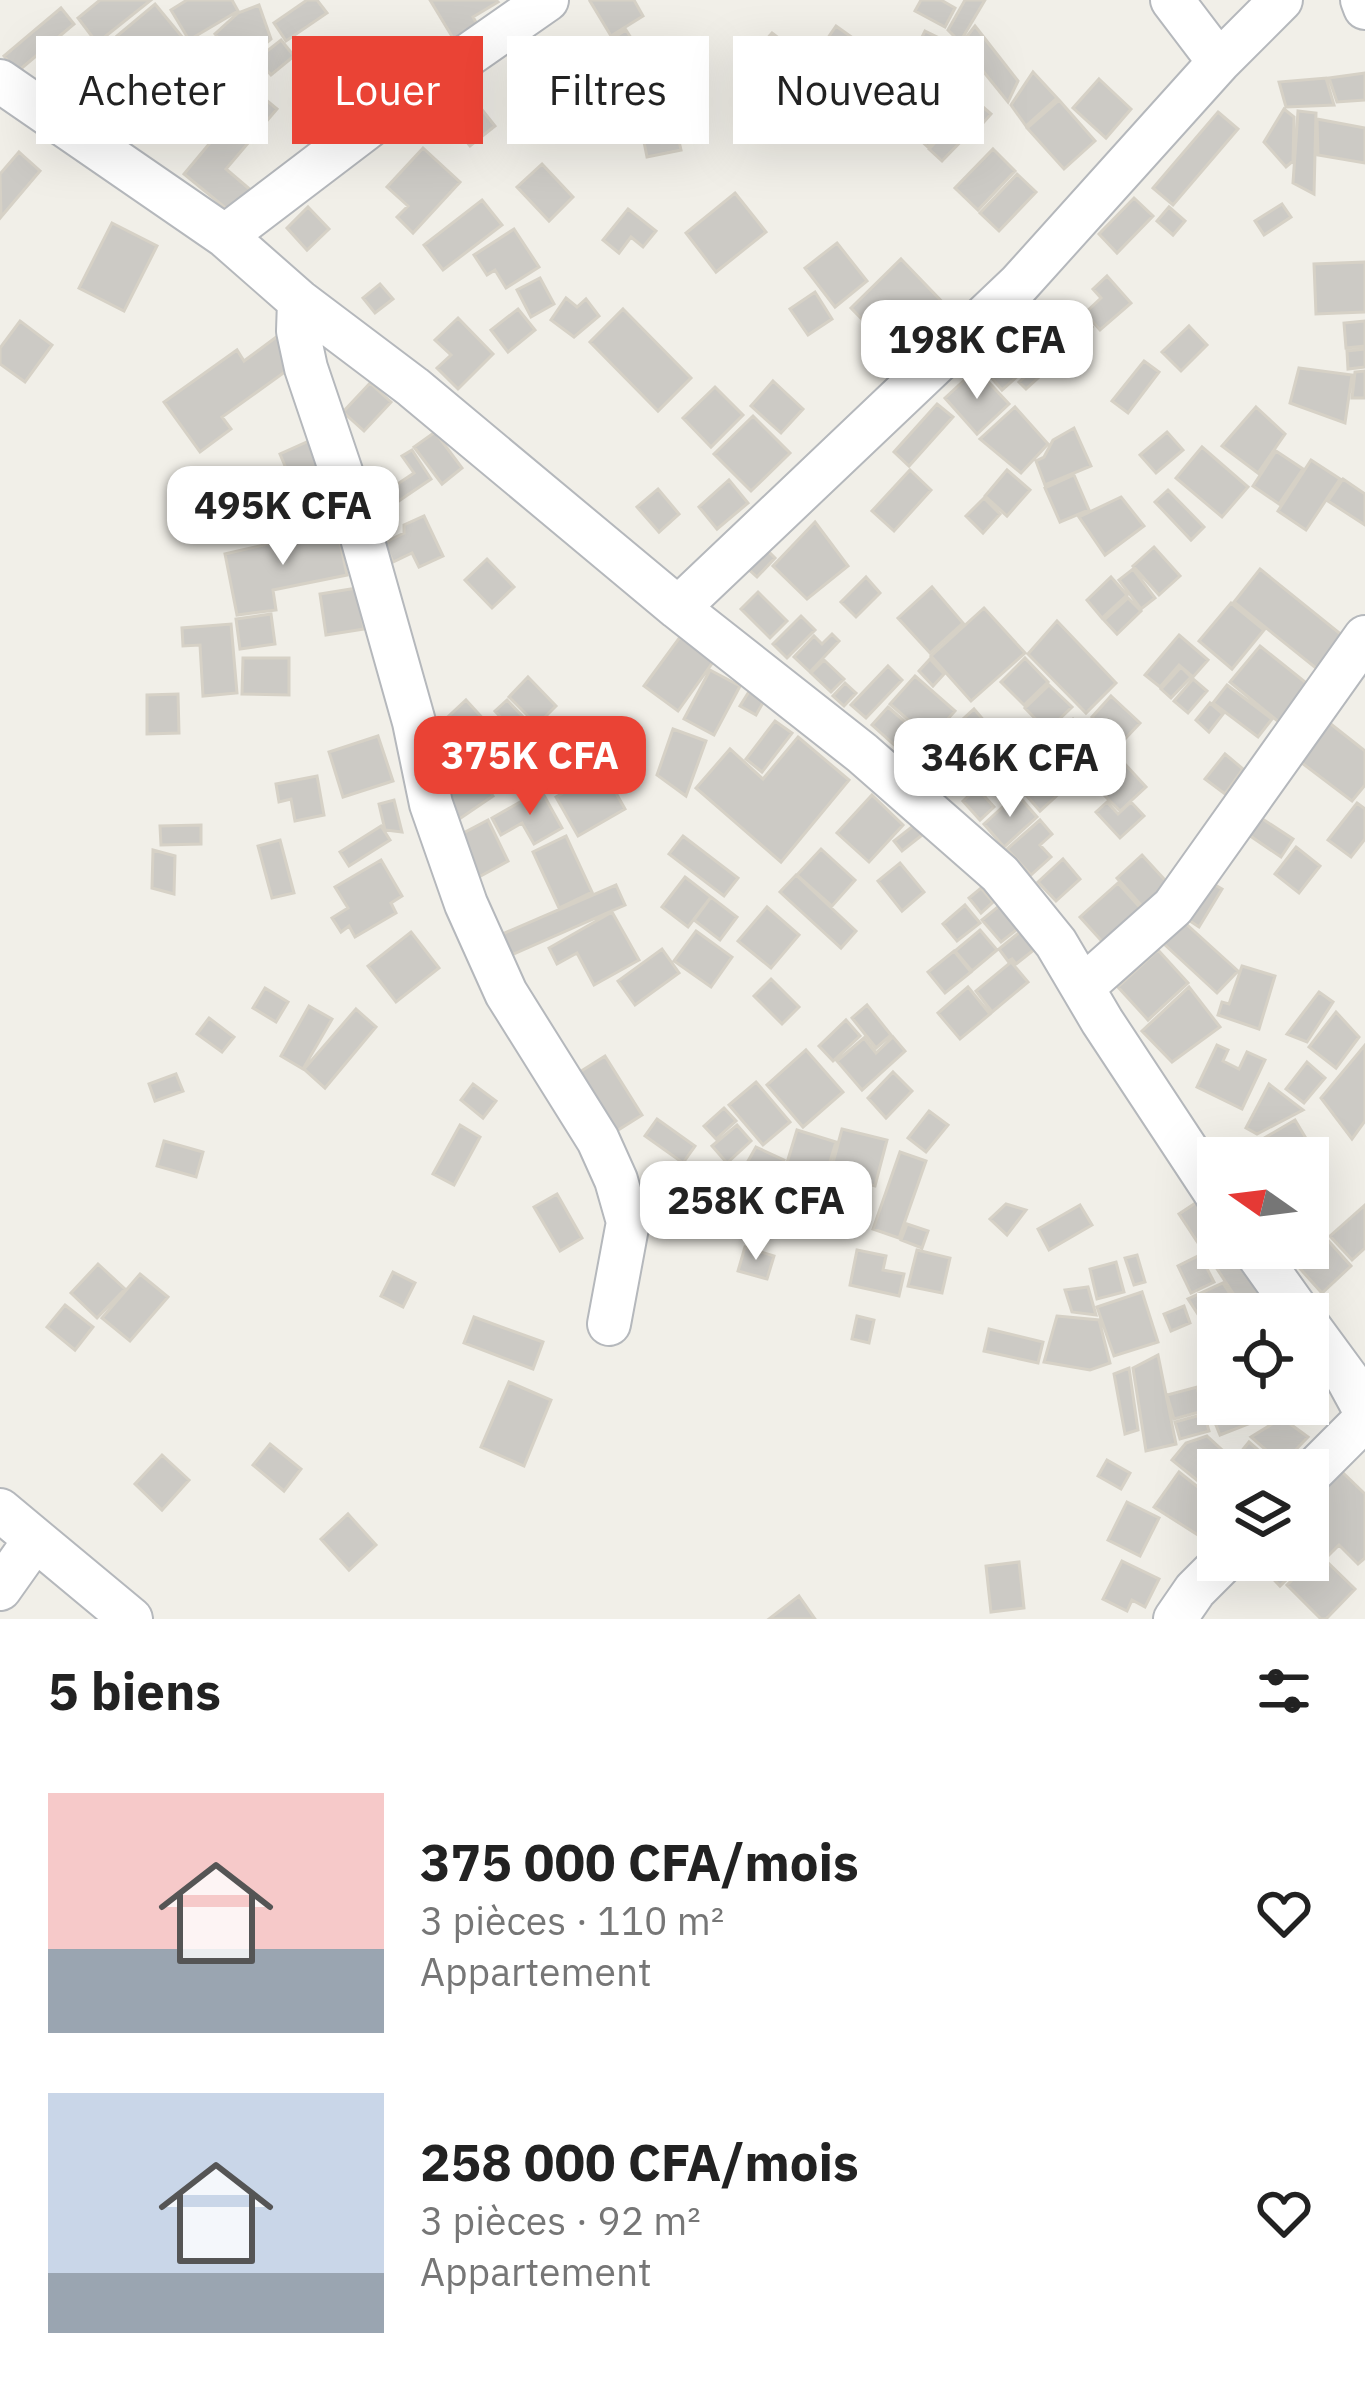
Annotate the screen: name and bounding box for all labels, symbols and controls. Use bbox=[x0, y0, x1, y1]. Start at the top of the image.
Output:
chip: Acheter bbox=[36, 36, 268, 144]
chip: Louer bbox=[292, 36, 483, 144]
chip: Filtres bbox=[507, 36, 709, 144]
chip: Nouveau bbox=[733, 36, 984, 144]
pin: 198K CFA bbox=[853, 300, 1101, 402]
text: 198K CFA bbox=[888, 313, 1066, 364]
pin: 495K CFA bbox=[159, 466, 407, 568]
text: 495K CFA bbox=[194, 479, 372, 530]
pin: 375K CFA bbox=[406, 716, 654, 818]
pin: 346K CFA bbox=[886, 718, 1134, 820]
text: 375K CFA bbox=[441, 729, 619, 780]
text: 346K CFA bbox=[921, 731, 1099, 782]
north arrow bbox=[1197, 1137, 1329, 1269]
map controls bbox=[1197, 1137, 1329, 1581]
pin: 258K CFA bbox=[632, 1161, 880, 1263]
text: 258K CFA bbox=[667, 1174, 845, 1225]
button: locate bbox=[1197, 1293, 1329, 1425]
button: layers bbox=[1197, 1449, 1329, 1581]
text: 5 biens bbox=[48, 1658, 221, 1724]
icon: filters bbox=[1251, 1658, 1317, 1724]
text: 375 000 CFA/mois bbox=[420, 1829, 859, 1895]
icon: home bbox=[144, 1841, 288, 1985]
icon: heart bbox=[1251, 1880, 1317, 1946]
text: 3 pièces · 110 m² bbox=[420, 1895, 724, 1946]
text: Appartement bbox=[420, 1946, 652, 1997]
text: 258 000 CFA/mois bbox=[420, 2129, 859, 2195]
icon: home bbox=[144, 2141, 288, 2285]
icon: heart bbox=[1251, 2180, 1317, 2246]
text: 3 pièces · 92 m² bbox=[420, 2195, 701, 2246]
text: Appartement bbox=[420, 2246, 652, 2297]

